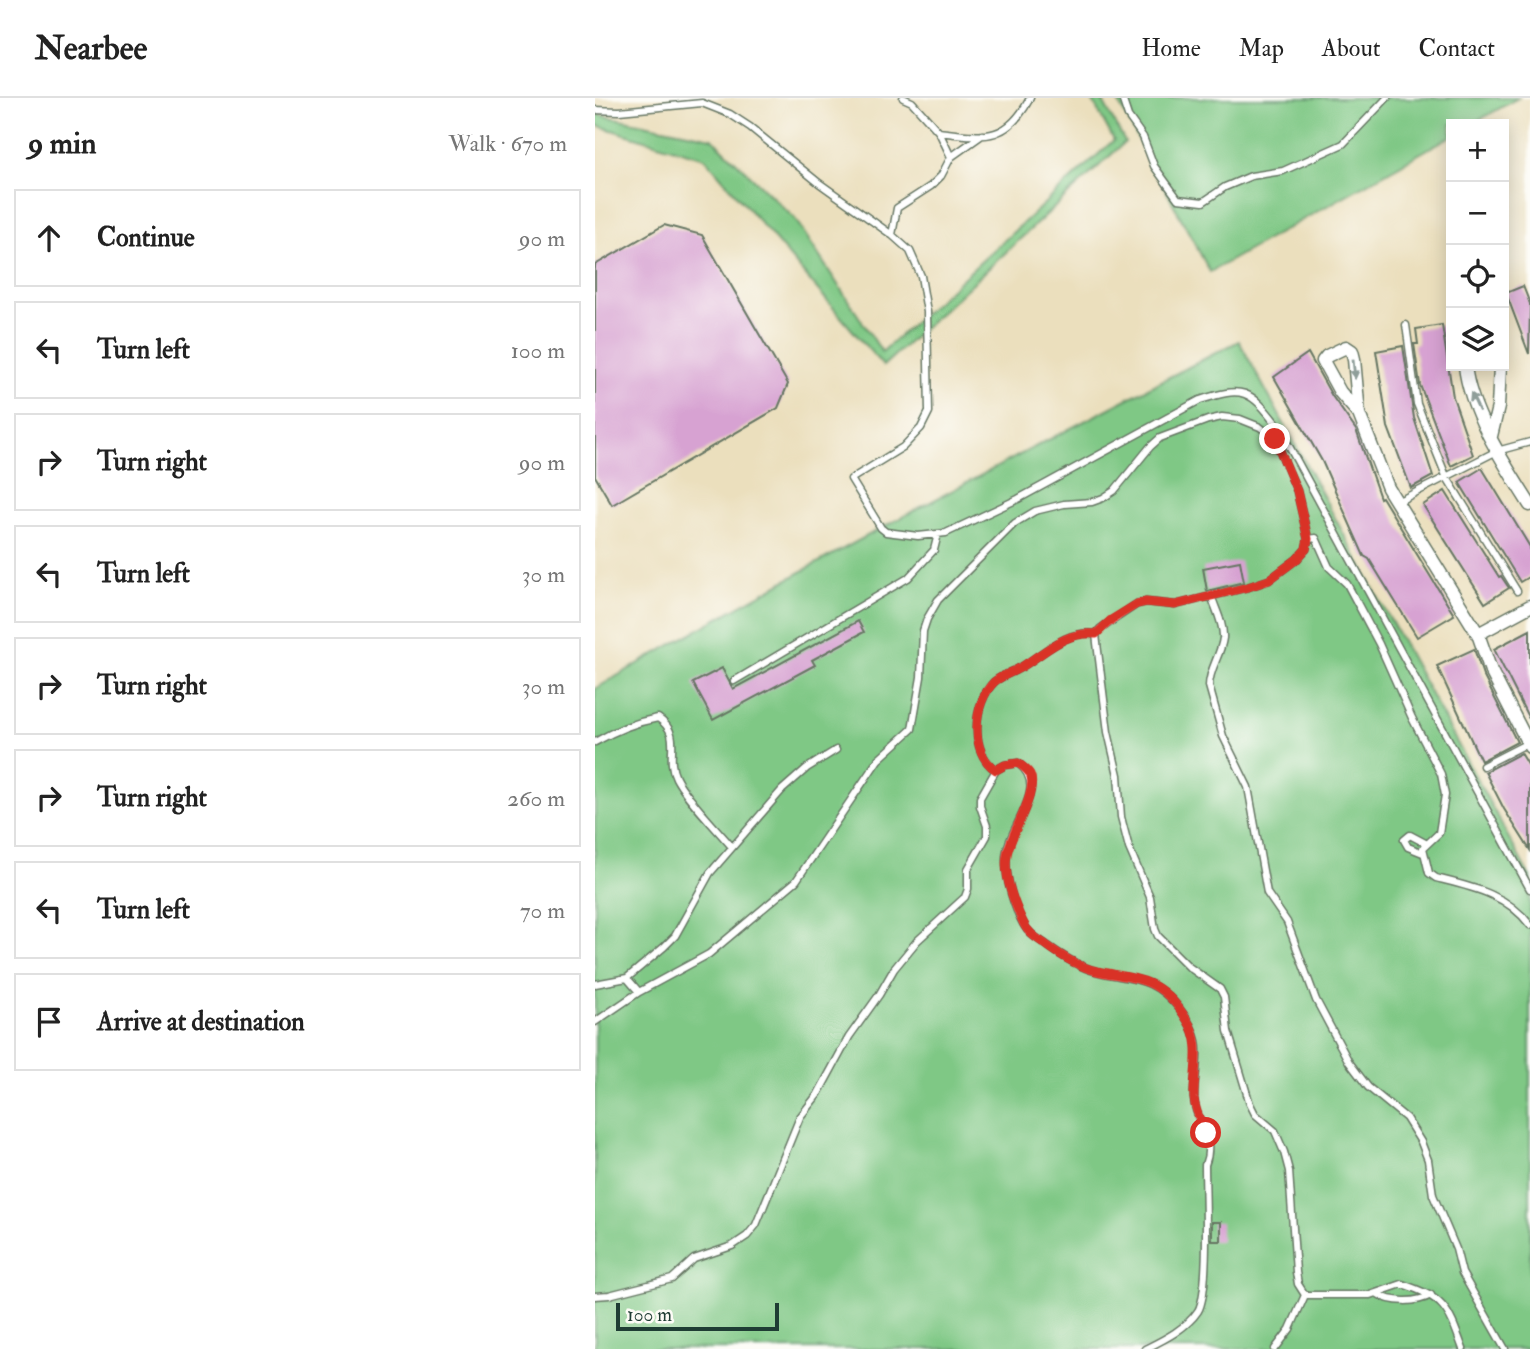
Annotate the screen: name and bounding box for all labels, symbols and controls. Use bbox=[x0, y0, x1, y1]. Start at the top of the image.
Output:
text: Nearbee bbox=[35, 28, 147, 69]
text: Home bbox=[1141, 33, 1201, 64]
text: Map bbox=[1239, 33, 1284, 64]
text: About bbox=[1322, 33, 1381, 64]
text: Contact bbox=[1419, 33, 1495, 64]
map controls bbox=[1446, 119, 1509, 371]
button: + bbox=[1446, 119, 1509, 182]
text: 9 min bbox=[28, 125, 96, 162]
text: Walk · 670 m bbox=[448, 129, 567, 158]
button: − bbox=[1446, 182, 1509, 245]
icon: ahead bbox=[30, 219, 68, 257]
text: Continue bbox=[97, 222, 195, 254]
text: 90 m bbox=[519, 224, 565, 253]
button: locate bbox=[1446, 245, 1509, 308]
button: layers bbox=[1446, 308, 1509, 371]
icon: left bbox=[30, 331, 68, 369]
text: Turn left bbox=[97, 334, 190, 366]
text: 100 m bbox=[511, 336, 565, 365]
one-way arrow bbox=[1349, 358, 1360, 380]
one-way arrow bbox=[1469, 392, 1481, 412]
route end bbox=[1259, 423, 1290, 454]
icon: right bbox=[30, 443, 68, 481]
text: Turn right bbox=[97, 446, 207, 478]
text: 90 m bbox=[519, 448, 565, 477]
icon: left bbox=[30, 555, 68, 593]
text: Turn left bbox=[97, 558, 190, 590]
text: 30 m bbox=[522, 560, 565, 589]
icon: right bbox=[30, 667, 68, 705]
text: Turn right bbox=[97, 670, 207, 702]
text: 30 m bbox=[522, 672, 565, 701]
icon: right bbox=[30, 779, 68, 817]
text: Turn right bbox=[97, 782, 207, 814]
text: 260 m bbox=[507, 784, 565, 813]
icon: left bbox=[30, 891, 68, 929]
text: Turn left bbox=[97, 894, 190, 926]
text: 70 m bbox=[520, 896, 565, 925]
icon: arrive bbox=[30, 1003, 68, 1041]
text: Arrive at destination bbox=[97, 1006, 305, 1038]
route start bbox=[1190, 1117, 1221, 1148]
scale bar bbox=[616, 1300, 779, 1332]
text: 100 m bbox=[627, 1303, 672, 1327]

